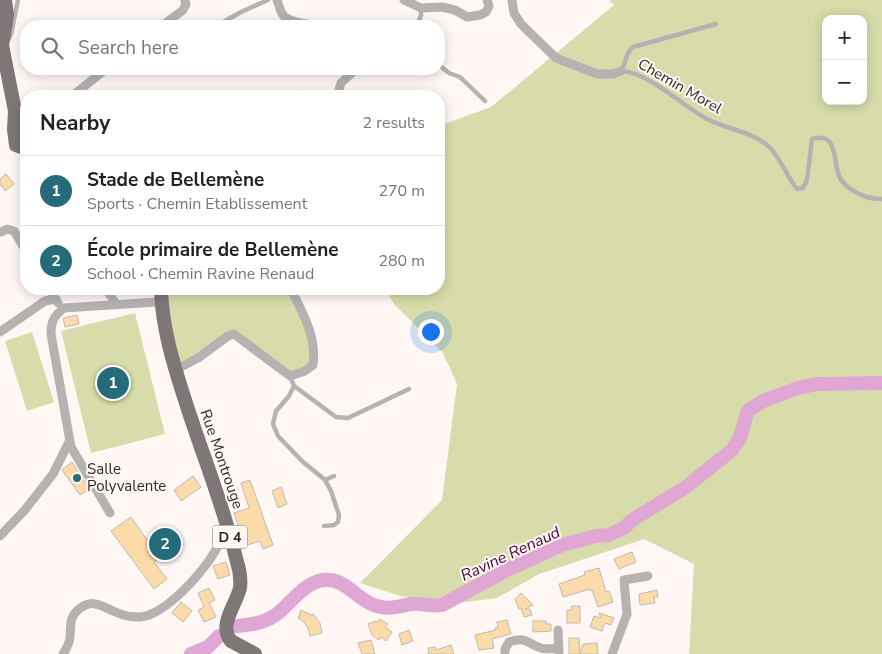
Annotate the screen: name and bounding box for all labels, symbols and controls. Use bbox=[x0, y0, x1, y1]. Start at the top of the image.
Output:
map controls bbox=[822, 15, 867, 105]
button: + bbox=[822, 15, 867, 60]
search box bbox=[20, 20, 445, 75]
icon: search bbox=[38, 34, 66, 62]
text: Search here bbox=[78, 35, 179, 61]
street label: Chemin Morel bbox=[634, 54, 726, 118]
button: − bbox=[822, 60, 867, 105]
text: Nearby bbox=[40, 109, 110, 137]
text: 2 results bbox=[363, 112, 425, 134]
text: Stade de Bellemène bbox=[87, 167, 264, 193]
text: 1 bbox=[51, 180, 61, 202]
text: 270 m bbox=[378, 180, 425, 202]
text: Sports · Chemin Etablissement bbox=[87, 193, 307, 215]
text: École primaire de Bellemène bbox=[87, 237, 339, 263]
text: 2 bbox=[51, 250, 61, 272]
text: 280 m bbox=[378, 250, 425, 272]
text: School · Chemin Ravine Renaud bbox=[87, 263, 314, 285]
your location bbox=[418, 319, 444, 345]
pin: 1 bbox=[97, 364, 129, 402]
street label: Rue Montrouge bbox=[196, 407, 248, 511]
place label: Salle Polyvalente bbox=[87, 459, 166, 496]
marker: Salle Polyvalente bbox=[71, 472, 83, 484]
water label: Ravine Renaud bbox=[457, 521, 564, 587]
pin: 2 bbox=[149, 525, 181, 563]
road number: D 4 bbox=[212, 526, 248, 548]

